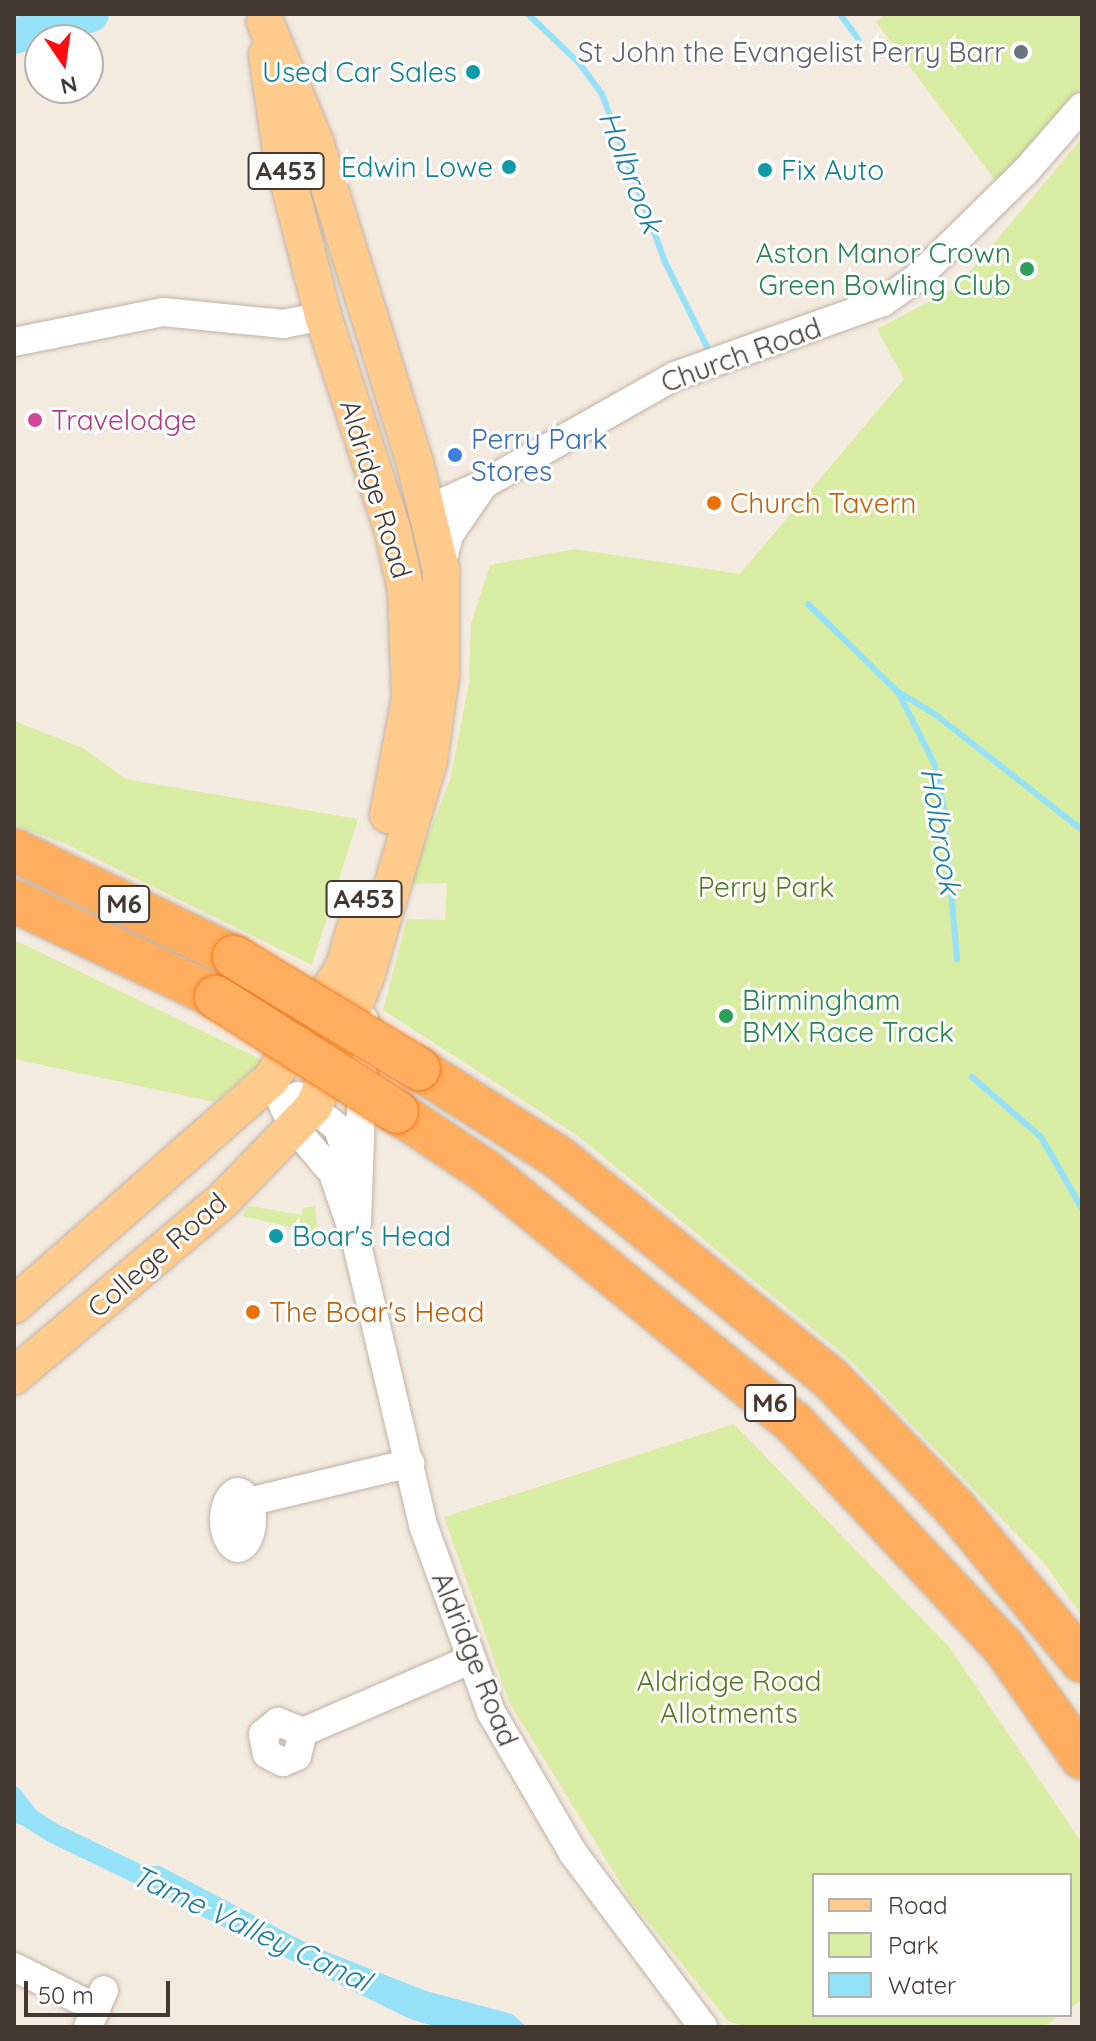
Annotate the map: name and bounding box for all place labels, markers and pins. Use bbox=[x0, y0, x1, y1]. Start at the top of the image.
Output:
place label: St John the Evangelist Perry Barr bbox=[578, 35, 1005, 69]
marker: St John the Evangelist Perry Barr bbox=[1012, 43, 1030, 61]
place label: Used Car Sales bbox=[262, 55, 457, 89]
marker: Used Car Sales bbox=[464, 63, 482, 81]
place label: Edwin Lowe bbox=[341, 150, 493, 184]
place label: Fix Auto bbox=[781, 153, 884, 187]
marker: Edwin Lowe bbox=[500, 158, 518, 176]
marker: Fix Auto bbox=[756, 161, 774, 179]
place label: Aston Manor Crown Green Bowling Club bbox=[755, 236, 1011, 302]
marker: Aston Manor Crown Green Bowling Club bbox=[1018, 260, 1036, 278]
place label: Travelodge bbox=[51, 403, 197, 437]
marker: Travelodge bbox=[26, 411, 44, 429]
place label: Perry Park Stores bbox=[471, 422, 608, 488]
marker: Perry Park Stores bbox=[446, 446, 464, 464]
place label: Church Tavern bbox=[730, 486, 917, 520]
marker: Church Tavern bbox=[705, 494, 723, 512]
place label: Birmingham BMX Race Track bbox=[742, 983, 954, 1049]
marker: Birmingham BMX Race Track bbox=[717, 1007, 735, 1025]
place label: Boar's Head bbox=[292, 1219, 451, 1253]
marker: Boar's Head bbox=[267, 1227, 285, 1245]
place label: The Boar's Head bbox=[269, 1295, 484, 1329]
marker: The Boar's Head bbox=[244, 1303, 262, 1321]

